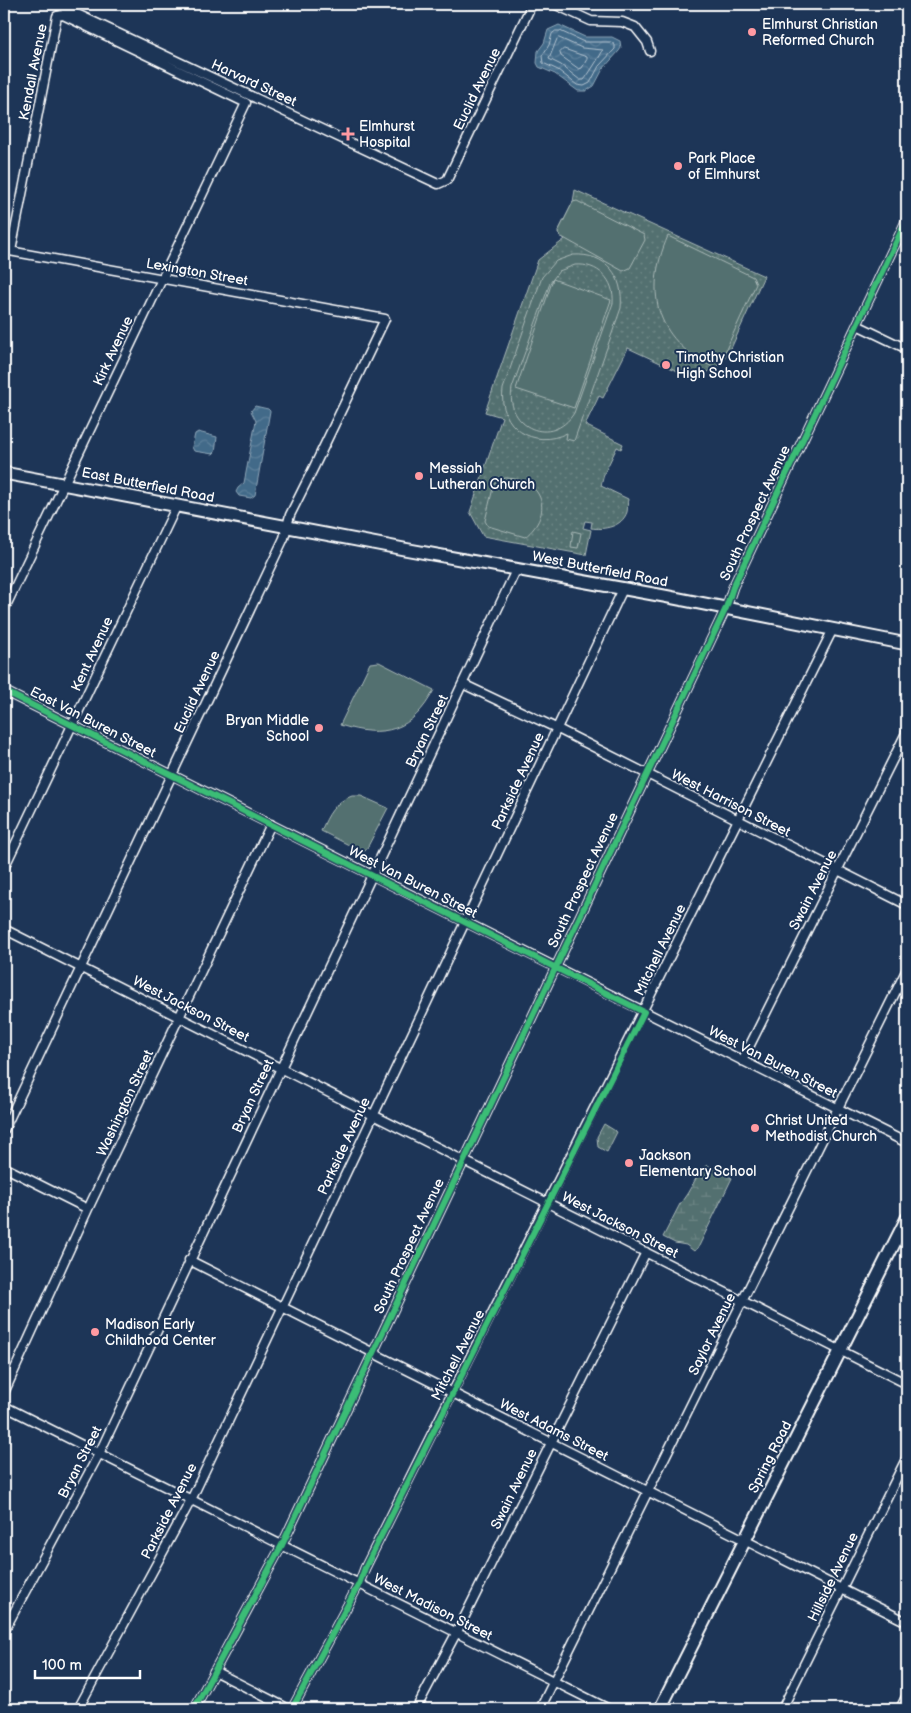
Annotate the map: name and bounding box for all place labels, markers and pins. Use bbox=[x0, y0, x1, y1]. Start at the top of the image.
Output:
place label: Elmhurst Christian Reformed Church bbox=[762, 16, 878, 49]
marker: Elmhurst Christian Reformed Church bbox=[746, 26, 758, 38]
place label: Elmhurst Hospital bbox=[359, 118, 415, 151]
marker: Elmhurst Hospital bbox=[341, 127, 355, 141]
place label: Park Place of Elmhurst bbox=[688, 150, 760, 183]
marker: Park Place of Elmhurst bbox=[672, 160, 684, 172]
place label: Timothy Christian High School bbox=[676, 349, 784, 382]
marker: Timothy Christian High School bbox=[660, 359, 672, 371]
place label: Messiah Lutheran Church bbox=[429, 460, 535, 493]
marker: Messiah Lutheran Church bbox=[413, 470, 425, 482]
place label: Bryan Middle School bbox=[225, 712, 309, 745]
marker: Bryan Middle School bbox=[313, 722, 325, 734]
place label: Christ United Methodist Church bbox=[765, 1112, 877, 1145]
marker: Christ United Methodist Church bbox=[749, 1122, 761, 1134]
place label: Jackson Elementary School bbox=[639, 1147, 757, 1180]
marker: Jackson Elementary School bbox=[623, 1157, 635, 1169]
place label: Madison Early Childhood Center bbox=[105, 1316, 217, 1349]
marker: Madison Early Childhood Center bbox=[89, 1326, 101, 1338]

